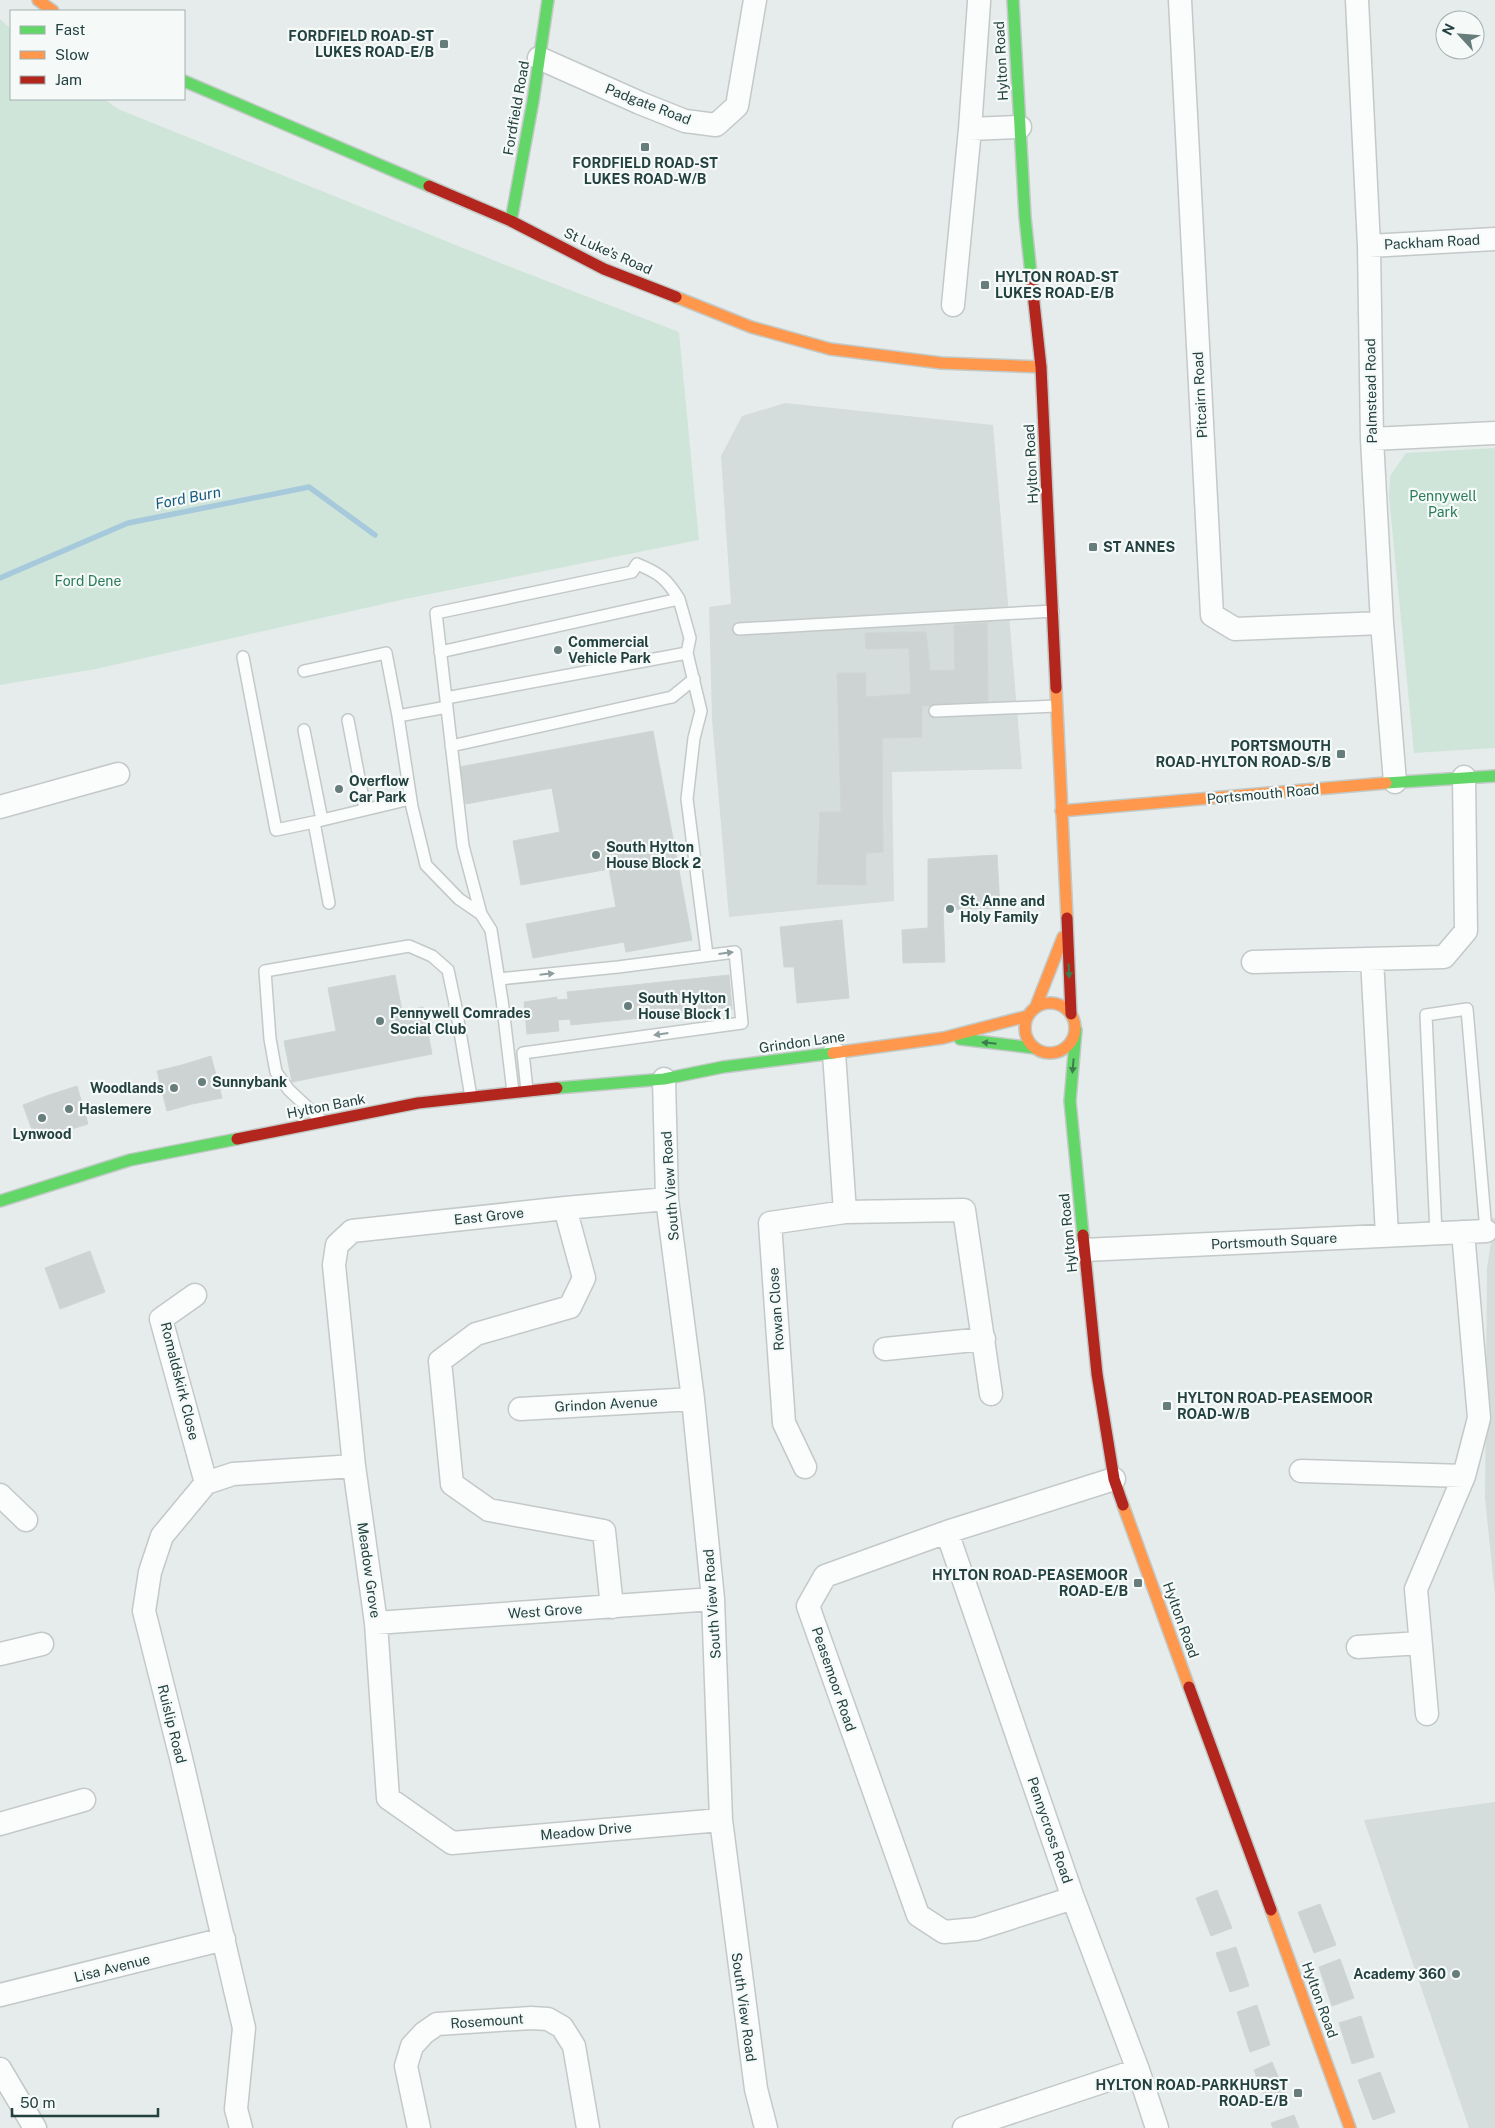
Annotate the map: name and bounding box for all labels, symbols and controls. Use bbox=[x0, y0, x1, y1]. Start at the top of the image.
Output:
legend bbox=[10, 10, 185, 100]
north arrow bbox=[1435, 10, 1485, 60]
text: Fast bbox=[55, 21, 85, 38]
street label: Hylton Road bbox=[991, 21, 1011, 101]
text: N bbox=[1439, 21, 1458, 38]
place label: FORDFIELD ROAD-ST LUKES ROAD-E/B bbox=[288, 28, 434, 60]
marker: FORDFIELD ROAD-ST LUKES ROAD-E/B bbox=[438, 38, 450, 50]
text: Slow bbox=[55, 46, 90, 63]
street label: Fordfield Road bbox=[500, 60, 532, 156]
text: Jam bbox=[55, 71, 82, 88]
street label: Padgate Road bbox=[603, 80, 693, 128]
marker: FORDFIELD ROAD-ST LUKES ROAD-W/B bbox=[639, 141, 651, 153]
place label: FORDFIELD ROAD-ST LUKES ROAD-W/B bbox=[572, 155, 718, 187]
street label: St Luke's Road bbox=[561, 224, 655, 278]
street label: Packham Road bbox=[1383, 231, 1481, 253]
place label: HYLTON ROAD-ST LUKES ROAD-E/B bbox=[995, 269, 1119, 301]
marker: HYLTON ROAD-ST LUKES ROAD-E/B bbox=[979, 279, 991, 291]
street label: Palmstead Road bbox=[1362, 338, 1380, 444]
street label: Pitcairn Road bbox=[1190, 351, 1210, 439]
street label: Hylton Road bbox=[1021, 424, 1041, 504]
water label: Ford Burn bbox=[154, 483, 222, 512]
park label: Pennywell Park bbox=[1409, 488, 1477, 520]
place label: ST ANNES bbox=[1103, 539, 1175, 555]
marker: ST ANNES bbox=[1087, 541, 1099, 553]
park label: Ford Dene bbox=[55, 573, 121, 589]
place label: Commercial Vehicle Park bbox=[568, 634, 651, 666]
marker: Commercial Vehicle Park bbox=[552, 644, 564, 656]
place label: PORTSMOUTH ROAD-HYLTON ROAD-S/B bbox=[1155, 738, 1331, 770]
marker: PORTSMOUTH ROAD-HYLTON ROAD-S/B bbox=[1335, 748, 1347, 760]
place label: Overflow Car Park bbox=[349, 773, 409, 805]
street label: Portsmouth Road bbox=[1206, 781, 1320, 807]
marker: Overflow Car Park bbox=[333, 783, 345, 795]
place label: South Hylton House Block 2 bbox=[606, 839, 701, 871]
marker: South Hylton House Block 2 bbox=[590, 849, 602, 861]
place label: St. Anne and Holy Family bbox=[960, 893, 1045, 925]
marker: St. Anne and Holy Family bbox=[944, 903, 956, 915]
one-way arrow bbox=[718, 949, 734, 957]
one-way arrow bbox=[1065, 963, 1073, 979]
one-way arrow bbox=[540, 970, 556, 978]
place label: South Hylton House Block 1 bbox=[638, 990, 730, 1022]
marker: South Hylton House Block 1 bbox=[622, 1000, 634, 1012]
place label: Pennywell Comrades Social Club bbox=[390, 1005, 531, 1037]
marker: Pennywell Comrades Social Club bbox=[374, 1015, 386, 1027]
street label: Grindon Lane bbox=[758, 1028, 846, 1056]
one-way arrow bbox=[653, 1030, 669, 1038]
one-way arrow bbox=[981, 1039, 997, 1047]
one-way arrow bbox=[1068, 1058, 1076, 1074]
place label: Sunnybank bbox=[212, 1074, 287, 1090]
marker: Sunnybank bbox=[196, 1076, 208, 1088]
place label: Woodlands bbox=[90, 1080, 164, 1096]
marker: Woodlands bbox=[168, 1082, 180, 1094]
street label: Hylton Bank bbox=[285, 1091, 367, 1121]
place label: Haslemere bbox=[79, 1101, 152, 1117]
marker: Haslemere bbox=[63, 1103, 75, 1115]
marker: Lynwood bbox=[36, 1112, 48, 1124]
place label: Lynwood bbox=[13, 1126, 71, 1142]
street label: South View Road bbox=[658, 1131, 682, 1241]
street label: Hylton Road bbox=[1056, 1193, 1080, 1273]
street label: East Grove bbox=[453, 1204, 525, 1228]
street label: Portsmouth Square bbox=[1210, 1230, 1338, 1252]
street label: Rowan Close bbox=[765, 1267, 787, 1351]
street label: Romaldskirk Close bbox=[158, 1320, 202, 1442]
place label: HYLTON ROAD-PEASEMOOR ROAD-W/B bbox=[1177, 1390, 1373, 1422]
street label: Grindon Avenue bbox=[554, 1393, 658, 1415]
marker: HYLTON ROAD-PEASEMOOR ROAD-W/B bbox=[1161, 1400, 1173, 1412]
street label: Meadow Grove bbox=[354, 1521, 384, 1619]
street label: South View Road bbox=[700, 1549, 724, 1659]
place label: HYLTON ROAD-PEASEMOOR ROAD-E/B bbox=[932, 1567, 1128, 1599]
marker: HYLTON ROAD-PEASEMOOR ROAD-E/B bbox=[1132, 1577, 1144, 1589]
street label: Hylton Road bbox=[1160, 1580, 1202, 1660]
street label: West Grove bbox=[507, 1600, 583, 1622]
street label: Peasemoor Road bbox=[809, 1625, 859, 1733]
street label: Ruislip Road bbox=[154, 1683, 190, 1765]
street label: Pennycross Road bbox=[1024, 1775, 1076, 1885]
street label: Meadow Drive bbox=[540, 1819, 633, 1843]
street label: Lisa Avenue bbox=[72, 1951, 152, 1985]
street label: South View Road bbox=[728, 1951, 760, 2063]
street label: Hylton Road bbox=[1299, 1960, 1341, 2040]
place label: Academy 360 bbox=[1353, 1966, 1446, 1982]
marker: Academy 360 bbox=[1450, 1968, 1462, 1980]
street label: Rosemount bbox=[450, 2010, 524, 2032]
place label: HYLTON ROAD-PARKHURST ROAD-E/B bbox=[1096, 2077, 1288, 2109]
scale bar bbox=[12, 2086, 159, 2118]
marker: HYLTON ROAD-PARKHURST ROAD-E/B bbox=[1292, 2087, 1304, 2099]
text: 50 m bbox=[20, 2094, 55, 2111]

